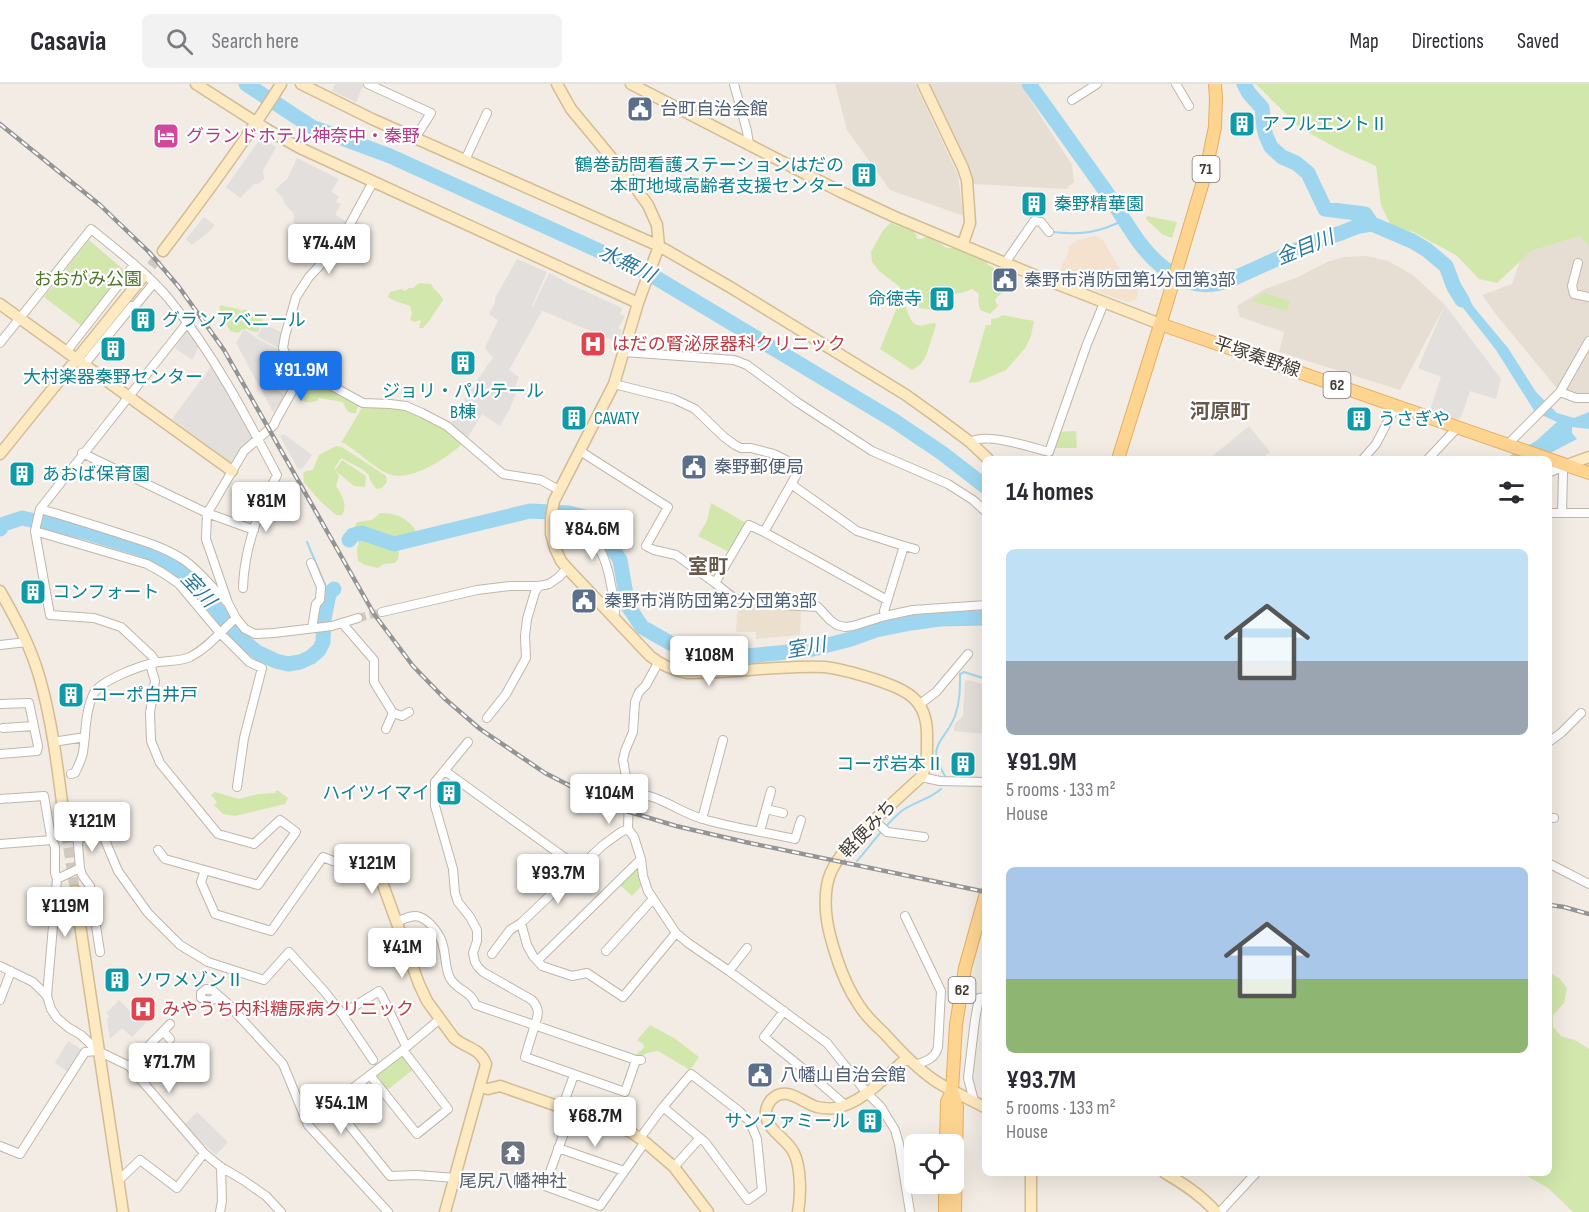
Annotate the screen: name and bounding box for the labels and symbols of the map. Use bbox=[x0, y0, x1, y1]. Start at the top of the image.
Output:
public building icon: 台町自治会館 bbox=[625, 94, 655, 124]
place label: 台町自治会館 bbox=[660, 99, 768, 120]
building icon: アフルエントⅡ bbox=[1227, 109, 1257, 139]
place label: アフルエントⅡ bbox=[1262, 114, 1388, 135]
hotel icon: グランドホテル神奈中・秦野 bbox=[151, 121, 181, 151]
place label: グランドホテル神奈中・秦野 bbox=[186, 126, 420, 147]
place label: 鶴巻訪問看護ステーションはだの 本町地域高齢者支援センター bbox=[575, 155, 844, 197]
road number: 71 bbox=[1192, 156, 1220, 182]
building icon: 鶴巻訪問看護ステーションはだの 本町地域高齢者支援センター bbox=[849, 160, 879, 190]
building icon: 秦野精華園 bbox=[1019, 189, 1049, 219]
place label: 秦野精華園 bbox=[1054, 194, 1144, 215]
pin: ¥74.4M bbox=[280, 224, 378, 275]
water label: 金目川 bbox=[1273, 225, 1339, 270]
water label: 水無川 bbox=[595, 240, 661, 289]
public building icon: 秦野市消防団第1分団第3部 bbox=[990, 265, 1020, 295]
park label: おおがみ公園 bbox=[34, 269, 142, 290]
place label: 秦野市消防団第1分団第3部 bbox=[1024, 270, 1236, 291]
building icon: 命徳寺 bbox=[927, 284, 957, 314]
place label: 命徳寺 bbox=[868, 289, 922, 310]
building icon: グランアベニール bbox=[128, 305, 158, 335]
place label: グランアベニール bbox=[162, 310, 306, 331]
hospital icon: はだの腎泌尿器科クリニック bbox=[578, 329, 608, 359]
street label: 平塚秦野線 bbox=[1211, 332, 1303, 382]
building icon: 大村楽器秦野センター bbox=[98, 334, 128, 364]
place label: はだの腎泌尿器科クリニック bbox=[612, 334, 846, 355]
building icon: ジョリ・パルテール B棟 bbox=[448, 348, 478, 378]
pin: ¥91.9M bbox=[252, 351, 350, 402]
place label: 大村楽器秦野センター bbox=[23, 367, 203, 388]
road number: 62 bbox=[1324, 372, 1350, 398]
place label: ジョリ・パルテール B棟 bbox=[382, 381, 544, 423]
district label: 河原町 bbox=[1190, 400, 1250, 424]
building icon: CAVATY bbox=[559, 403, 589, 433]
building icon: うさぎや bbox=[1344, 404, 1374, 434]
place label: CAVATY bbox=[594, 408, 640, 429]
place label: うさぎや bbox=[1378, 409, 1450, 430]
public building icon: 秦野郵便局 bbox=[679, 452, 709, 482]
place label: 秦野郵便局 bbox=[714, 457, 804, 478]
building icon: あおば保育園 bbox=[7, 459, 37, 489]
place label: あおば保育園 bbox=[42, 464, 150, 485]
pin: ¥81M bbox=[230, 482, 302, 533]
pin: ¥84.6M bbox=[543, 510, 641, 561]
district label: 室町 bbox=[688, 555, 728, 579]
water label: 室川 bbox=[176, 567, 222, 614]
building icon: コンフォート bbox=[18, 577, 48, 607]
place label: コンフォート bbox=[52, 582, 159, 603]
public building icon: 秦野市消防団第2分団第3部 bbox=[569, 586, 599, 616]
place label: 秦野市消防団第2分団第3部 bbox=[604, 591, 817, 612]
water label: 室川 bbox=[784, 632, 830, 663]
pin: ¥108M bbox=[667, 636, 751, 687]
building icon: コーポ白井戸 bbox=[56, 680, 86, 710]
place label: コーポ白井戸 bbox=[90, 685, 198, 706]
building icon: コーポ岩本Ⅱ bbox=[948, 749, 978, 779]
place label: コーポ岩本Ⅱ bbox=[836, 754, 944, 775]
pin: ¥104M bbox=[567, 774, 651, 825]
building icon: ハイツイマイ bbox=[434, 778, 464, 808]
place label: ハイツイマイ bbox=[322, 783, 430, 804]
street label: 軽便みち bbox=[835, 796, 901, 862]
pin: ¥121M bbox=[50, 802, 134, 853]
pin: ¥121M bbox=[330, 844, 414, 895]
pin: ¥93.7M bbox=[509, 854, 607, 905]
pin: ¥119M bbox=[23, 887, 107, 938]
pin: ¥41M bbox=[366, 928, 438, 979]
building icon: ソワメゾンⅡ bbox=[102, 965, 132, 995]
place label: ソワメゾンⅡ bbox=[136, 970, 244, 991]
road number: 62 bbox=[948, 977, 976, 1003]
hospital icon: みやうち内科糖尿病クリニック bbox=[128, 994, 158, 1024]
place label: みやうち内科糖尿病クリニック bbox=[162, 999, 414, 1020]
pin: ¥71.7M bbox=[120, 1043, 218, 1094]
public building icon: 八幡山自治会館 bbox=[745, 1060, 775, 1090]
place label: 八幡山自治会館 bbox=[780, 1065, 906, 1086]
pin: ¥54.1M bbox=[292, 1084, 390, 1135]
pin: ¥68.7M bbox=[546, 1097, 644, 1148]
building icon: サンファミール bbox=[855, 1106, 885, 1136]
place label: サンファミール bbox=[725, 1111, 850, 1132]
temple icon: 尾尻八幡神社 bbox=[498, 1138, 528, 1168]
place label: 尾尻八幡神社 bbox=[459, 1171, 567, 1192]

